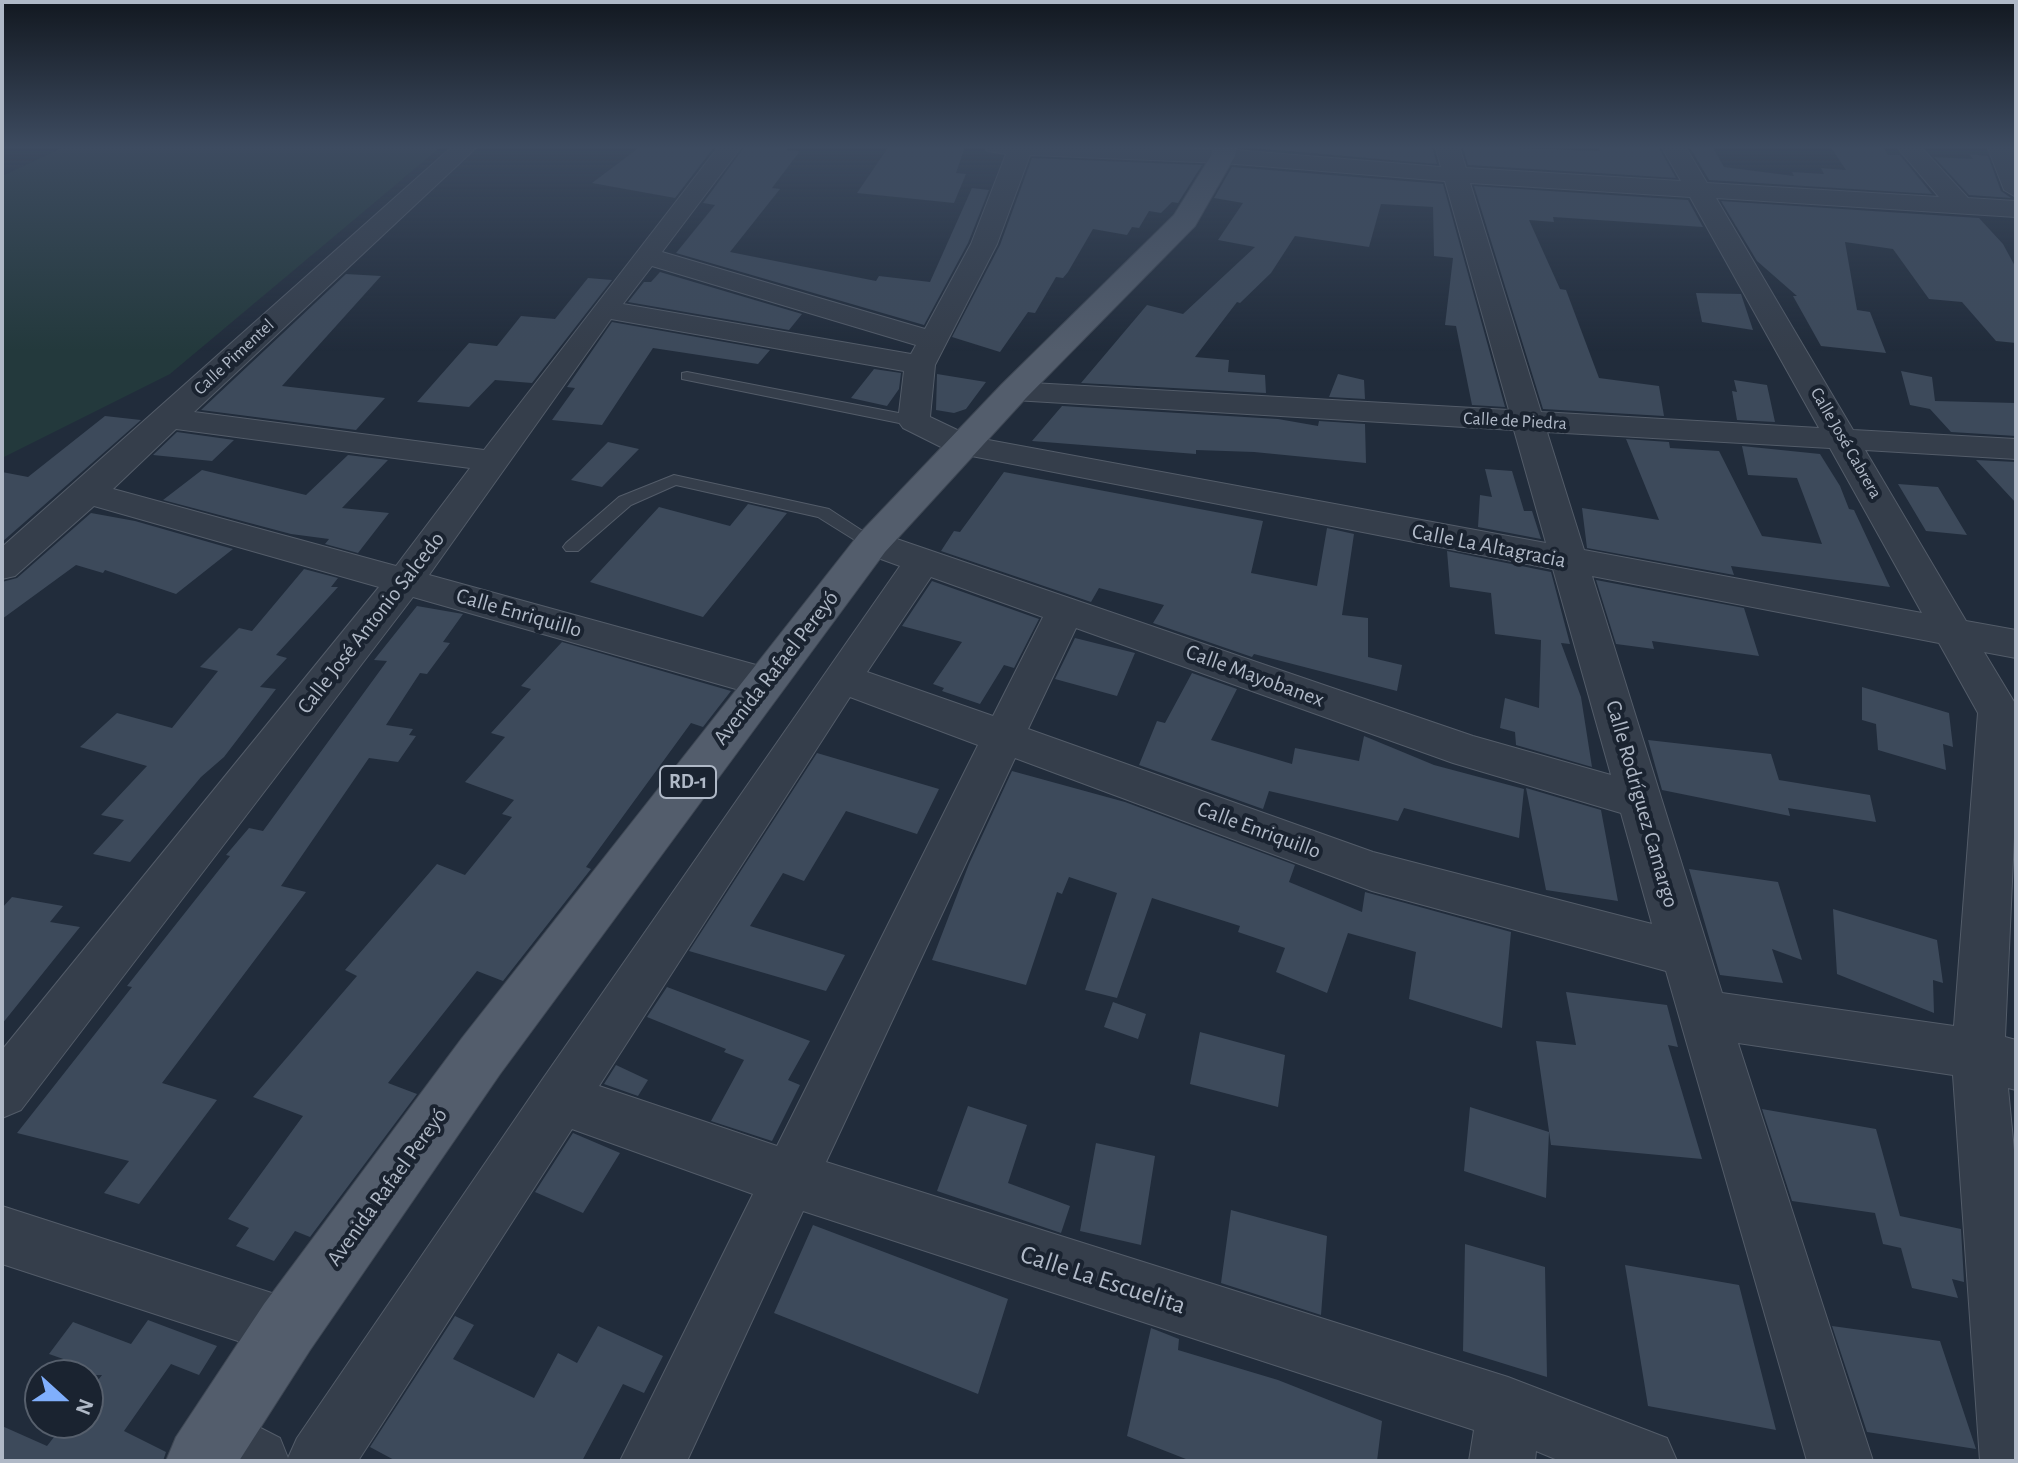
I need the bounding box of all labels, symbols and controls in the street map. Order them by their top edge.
street label: Calle Pimentel [189,314,279,400]
street label: Calle José Cabrera [1805,384,1887,502]
street label: Calle de Piedra [1463,408,1567,434]
street label: Calle La Altagracia [1410,518,1568,574]
street label: Calle José Antonio Salcedo [292,527,450,719]
street label: Calle Enriquillo [453,582,585,644]
street label: Avenida Rafael Pereyó [708,586,844,750]
street label: Calle Mayobanex [1182,639,1328,713]
street label: Calle Rodríguez Camargo [1600,697,1684,911]
road number: RD-1 [660,766,716,798]
street label: Calle Enriquillo [1194,795,1324,865]
street label: Avenida Rafael Pereyó [321,1103,453,1271]
street label: Calle La Escuelita [1016,1239,1190,1321]
north arrow [24,1359,104,1439]
text: N [72,1396,98,1418]

